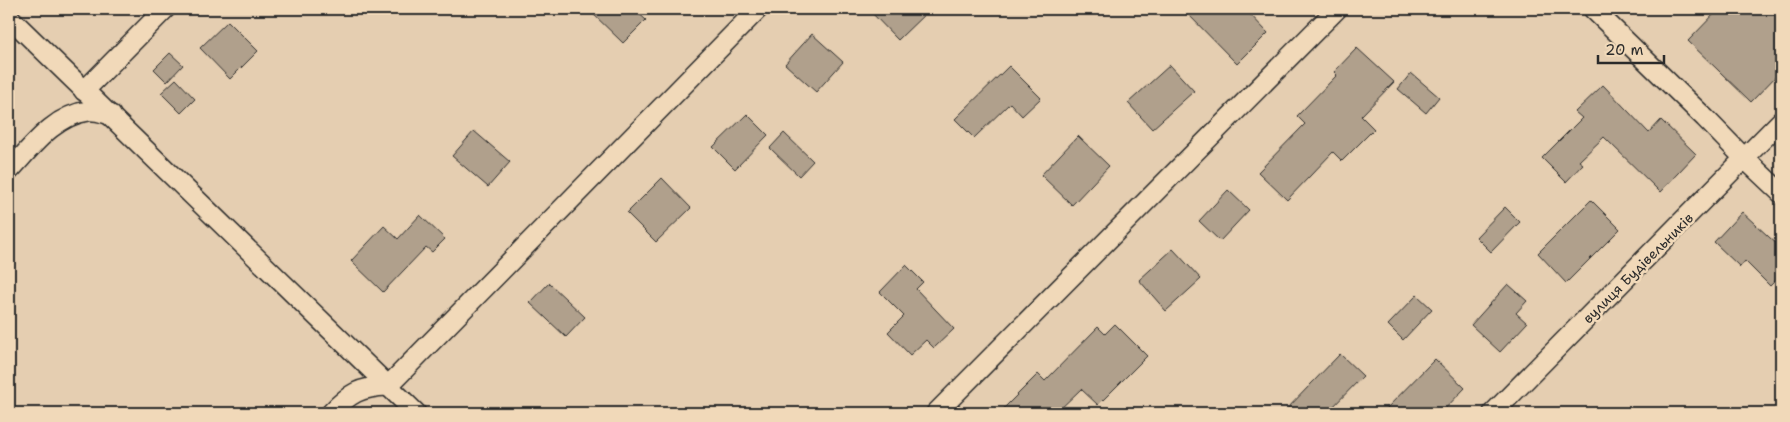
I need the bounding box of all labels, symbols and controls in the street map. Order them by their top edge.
scale bar [1598,32,1664,64]
text: 20 m [1605,40,1644,60]
street label: вулиця Будівельників [1579,209,1697,327]

